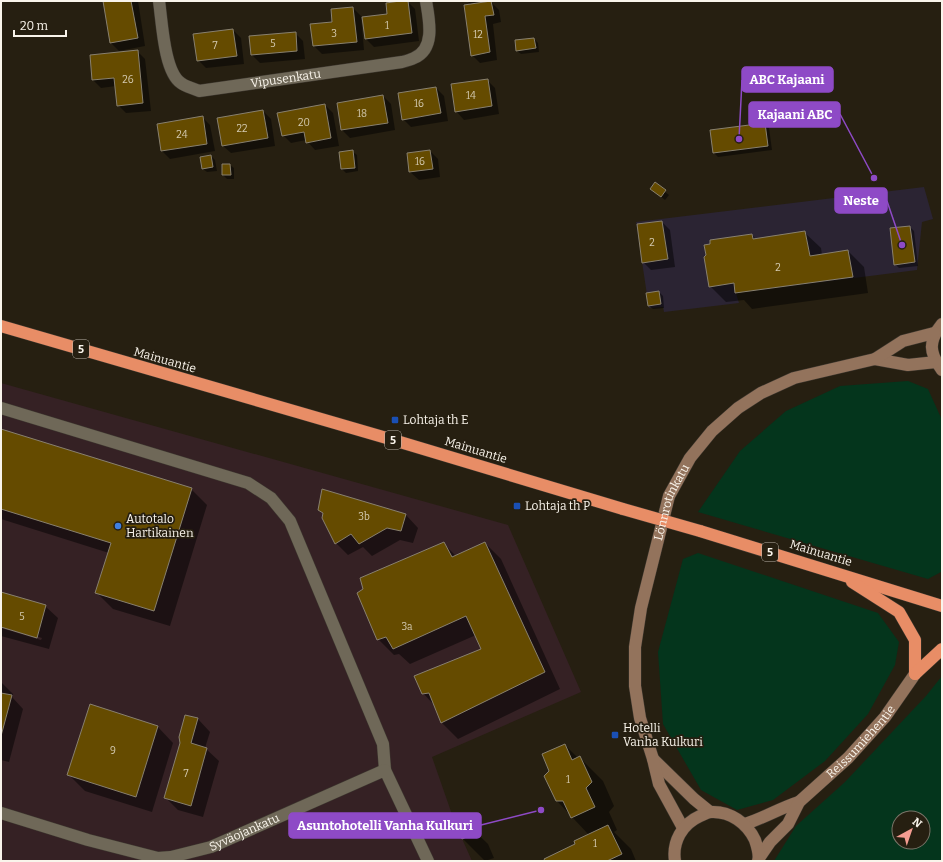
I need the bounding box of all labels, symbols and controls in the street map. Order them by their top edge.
scale bar [14,12,66,38]
text: 20 m [20,19,49,33]
house number: 1 [385,20,389,32]
house number: 3 [331,28,337,40]
house number: 12 [473,29,483,41]
house number: 5 [270,38,276,50]
house number: 7 [212,40,218,52]
street label: Vipusenkatu [250,67,322,91]
callout: ABC Kajaani [742,67,833,92]
text: ABC Kajaani [749,72,825,88]
house number: 26 [122,74,134,86]
house number: 14 [466,90,476,102]
house number: 16 [414,98,424,110]
callout: Kajaani ABC [749,102,840,127]
text: Kajaani ABC [757,107,833,123]
house number: 18 [357,108,367,120]
house number: 20 [298,117,310,129]
house number: 22 [237,123,247,135]
house number: 24 [176,129,188,141]
house number: 16 [415,156,425,168]
callout: Neste [835,188,887,213]
text: Neste [843,193,879,208]
house number: 2 [649,237,655,249]
house number: 2 [775,262,781,274]
road number: 5 [73,340,89,358]
street label: Mainuantie [132,344,198,376]
place label: Lohtaja th E [403,413,468,427]
marker: Lohtaja th E [390,415,400,425]
road number: 5 [385,431,401,449]
street label: Mainuantie [443,434,509,466]
street label: Lönnrotinkatu [651,461,692,542]
place label: Lohtaja th P [525,499,590,513]
marker: Lohtaja th P [512,501,522,511]
house number: 3b [358,511,370,523]
place label: Autotalo Hartikainen [126,512,194,540]
marker: Autotalo Hartikainen [113,521,123,531]
street label: Mainuantie [788,537,854,569]
road number: 5 [762,543,778,561]
house number: 5 [19,611,25,623]
house number: 3a [402,621,413,633]
street label: Reissumiehentie [824,703,898,781]
place label: Hotelli Vanha Kulkuri [623,721,703,749]
marker: Hotelli Vanha Kulkuri [610,730,620,740]
house number: 9 [110,745,116,757]
house number: 7 [183,768,189,780]
house number: 1 [566,774,570,786]
street label: Syväojankatu [207,810,282,854]
north arrow [891,810,931,850]
callout: Asuntohotelli Vanha Kulkuri [289,813,481,838]
text: N [910,815,925,831]
text: Asuntohotelli Vanha Kulkuri [297,818,473,833]
house number: 1 [593,838,597,850]

